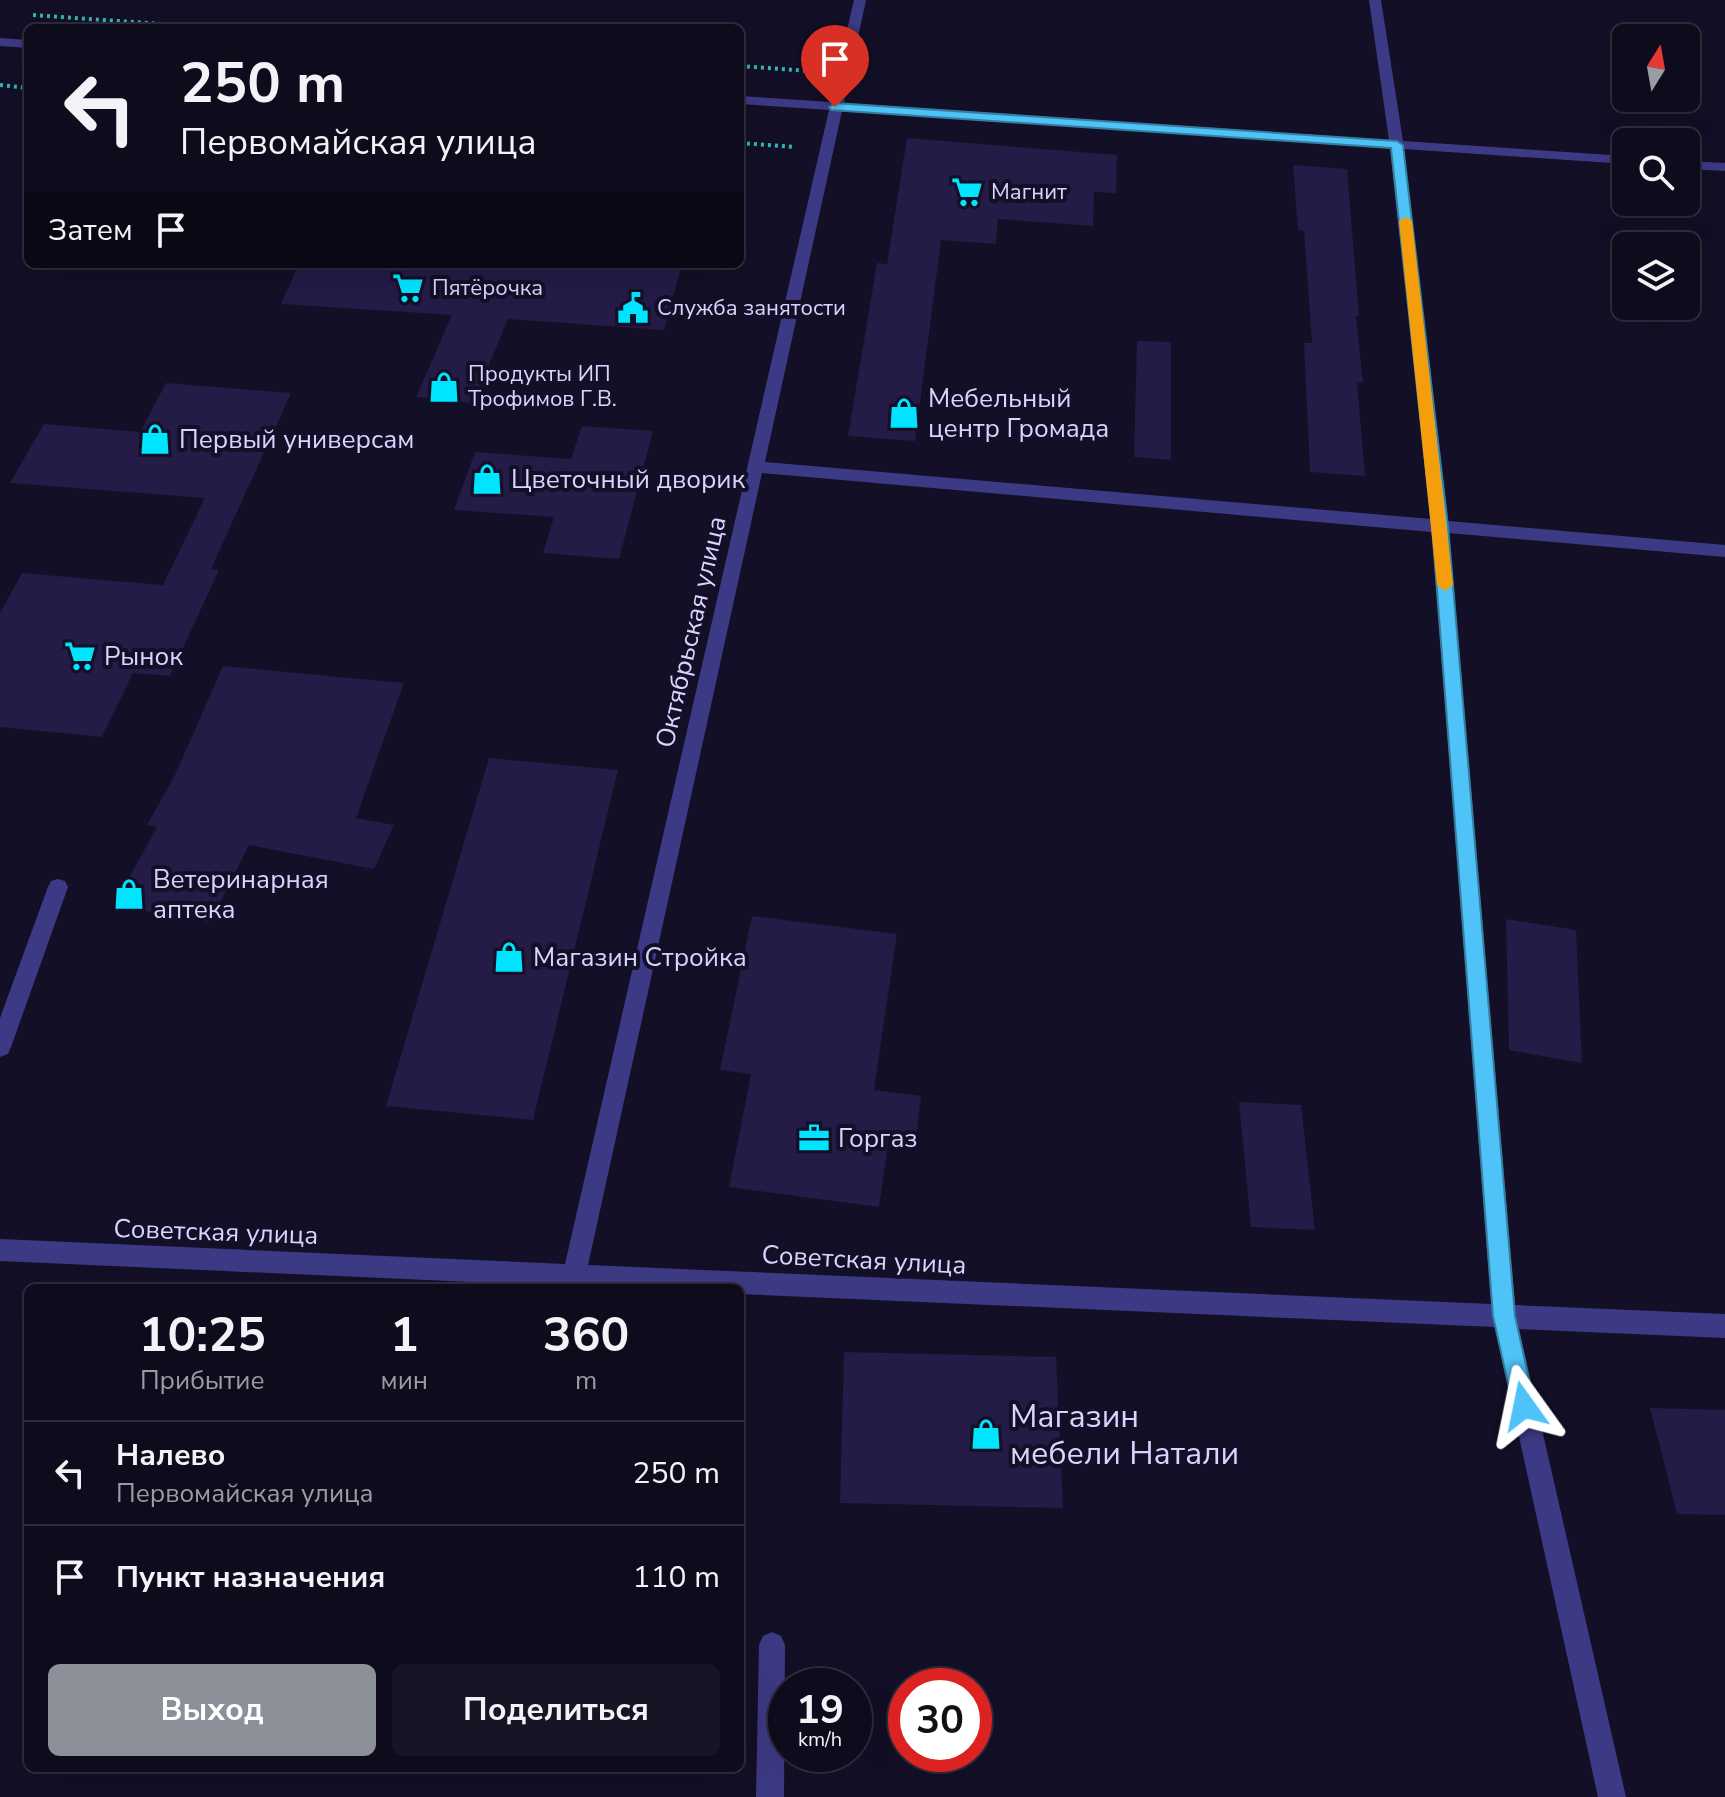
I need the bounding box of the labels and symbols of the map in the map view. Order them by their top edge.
north arrow [1612,24,1700,112]
pin [801,25,869,107]
supermarket icon: Магнит [950,175,984,209]
place label: Магнит [991,177,1067,207]
supermarket icon: Пятёрочка [391,271,425,305]
place label: Пятёрочка [432,273,543,303]
public building icon: Служба занятости [616,291,650,325]
place label: Служба занятости [657,293,846,323]
place label: Продукты ИП Трофимов Г.В. [468,359,617,414]
shop icon: Продукты ИП Трофимов Г.В. [427,370,461,404]
place label: Мебельный центр Громада [928,381,1109,446]
shop icon: Мебельный центр Громада [887,396,921,430]
shop icon: Первый универсам [138,422,172,456]
place label: Первый универсам [179,422,414,457]
shop icon: Цветочный дворик [470,462,504,496]
place label: Цветочный дворик [511,462,745,497]
street label: Октябрьская улица [647,513,735,751]
supermarket icon: Рынок [63,639,97,673]
place label: Рынок [104,639,183,674]
place label: Ветеринарная аптека [153,862,329,927]
shop icon: Ветеринарная аптека [112,877,146,911]
shop icon: Магазин Стройка [492,940,526,974]
place label: Магазин Стройка [533,940,747,975]
office icon: Горгаз [797,1121,831,1155]
place label: Горгаз [838,1121,917,1156]
street label: Советская улица [113,1211,319,1253]
street label: Советская улица [761,1237,967,1283]
position arrow [1482,1364,1566,1448]
place label: Магазин мебели Натали [1010,1395,1239,1475]
shop icon: Магазин мебели Натали [969,1417,1003,1451]
speed limit sign: 30 [888,1668,992,1772]

